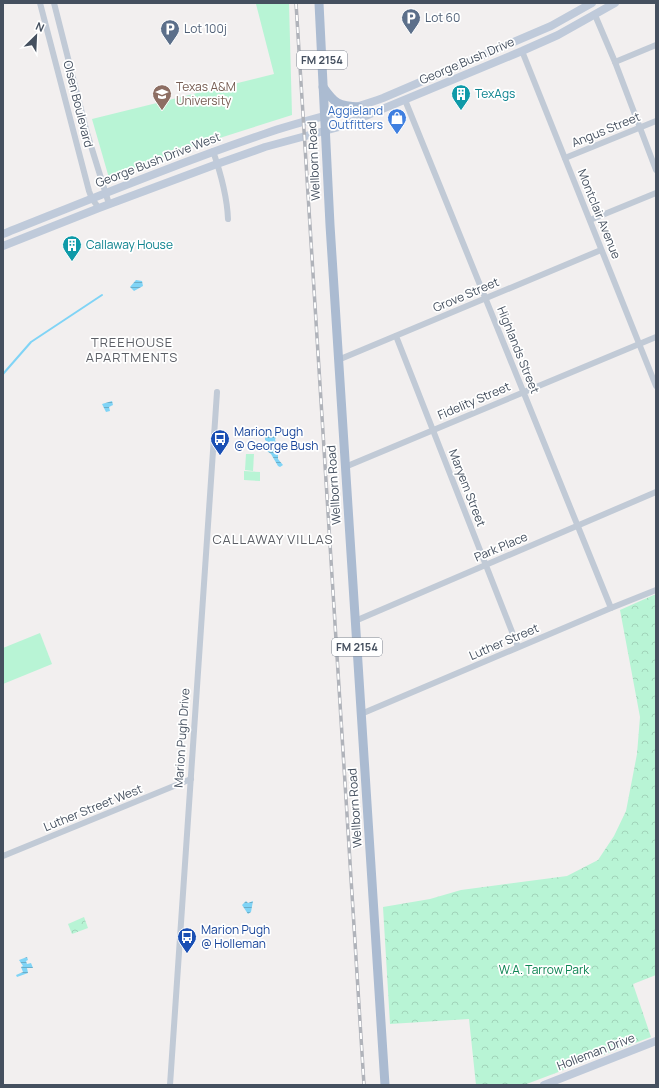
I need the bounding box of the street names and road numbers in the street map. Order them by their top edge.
street label: George Bush Drive [417,33,517,88]
road number: FM 2154 [297,51,347,69]
street label: Olsen Boulevard [59,59,98,149]
street label: Angus Street [569,108,643,151]
street label: Wellborn Road [303,121,324,201]
street label: George Bush Drive West [93,128,223,191]
street label: Montclair Avenue [574,166,625,261]
street label: Grove Street [430,273,502,316]
street label: Highlands Street [493,304,544,396]
street label: Fidelity Street [435,378,513,423]
street label: Wellborn Road [322,445,345,525]
street label: Maryem Street [445,447,490,529]
street label: Park Place [471,528,530,565]
street label: Luther Street [466,619,541,664]
road number: FM 2154 [332,638,382,656]
street label: Marion Pugh Drive [170,688,193,788]
street label: Wellborn Road [343,768,366,848]
street label: Luther Street West [41,780,145,835]
street label: Holleman Drive [554,1029,637,1074]

